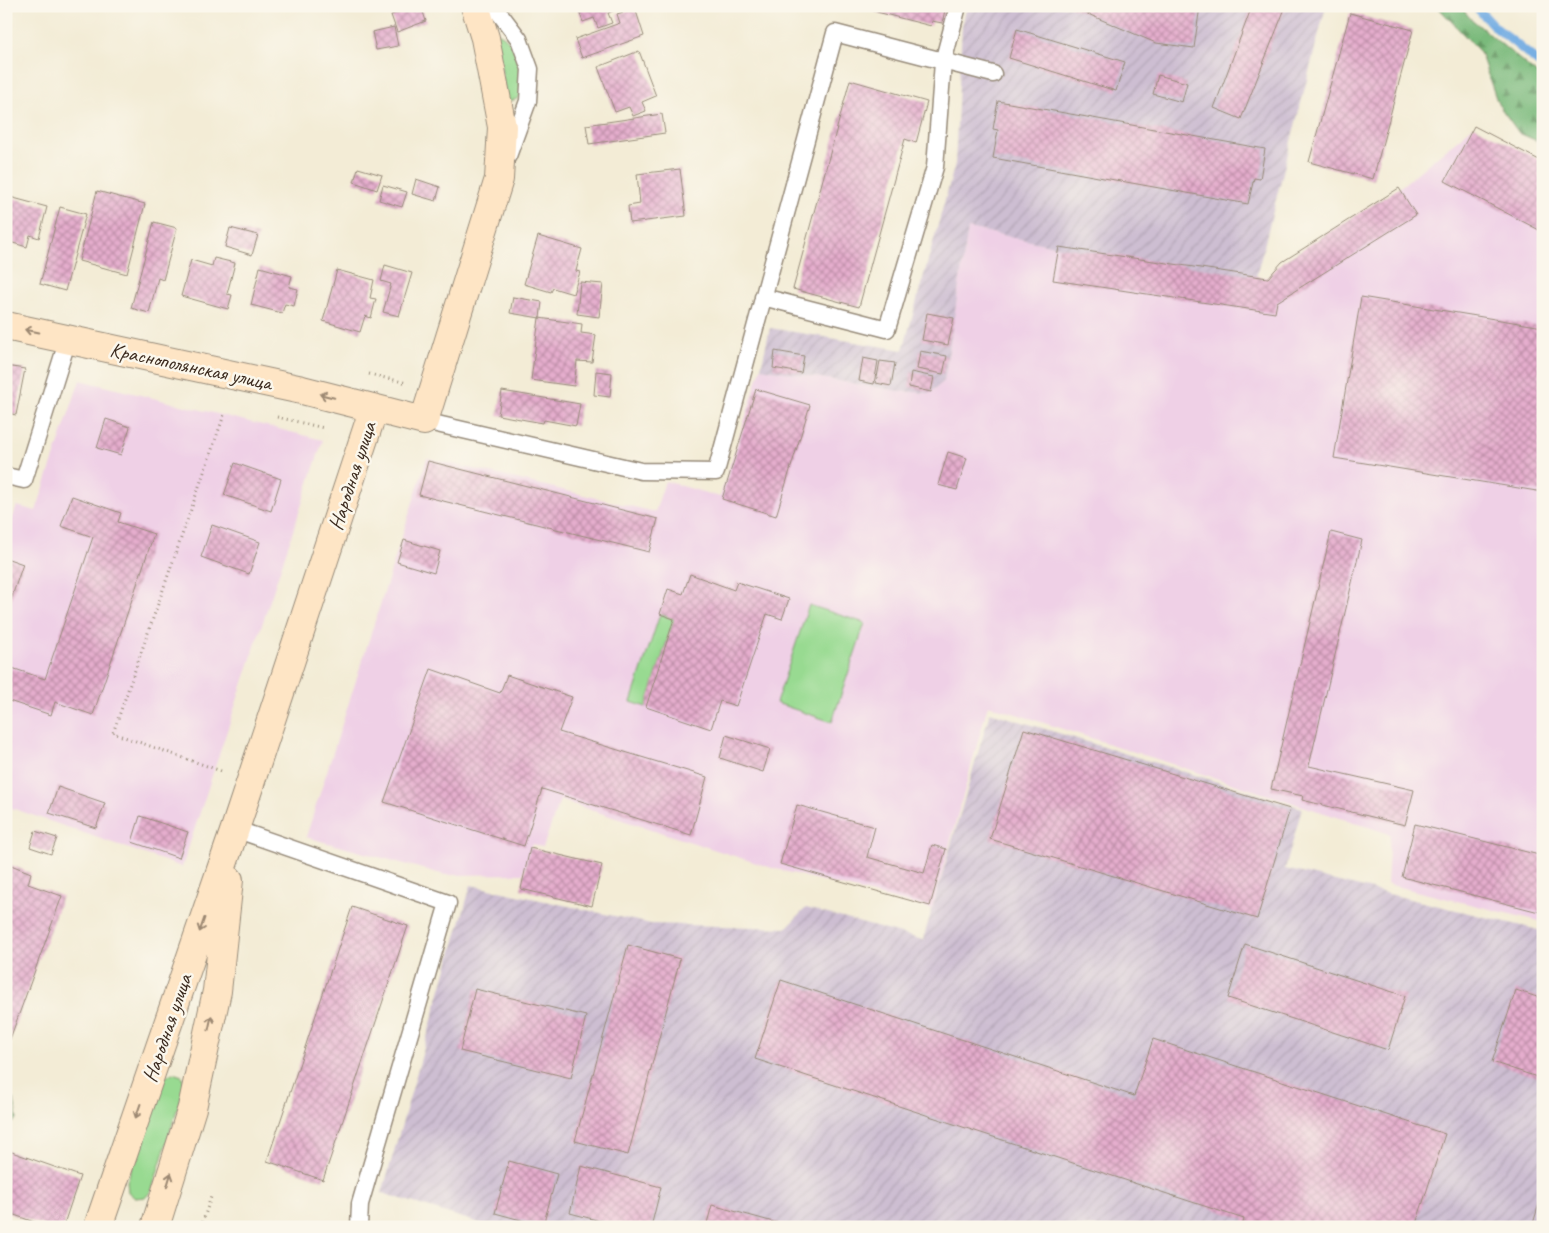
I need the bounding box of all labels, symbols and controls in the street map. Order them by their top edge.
one-way arrow [24,326,40,336]
street label: Краснополянская улица [108,336,277,396]
one-way arrow [320,391,336,400]
street label: Народная улица [322,417,382,533]
one-way arrow [197,916,206,932]
street label: Народная улица [136,969,198,1085]
one-way arrow [206,1015,215,1031]
one-way arrow [133,1103,142,1119]
one-way arrow [165,1173,175,1189]

